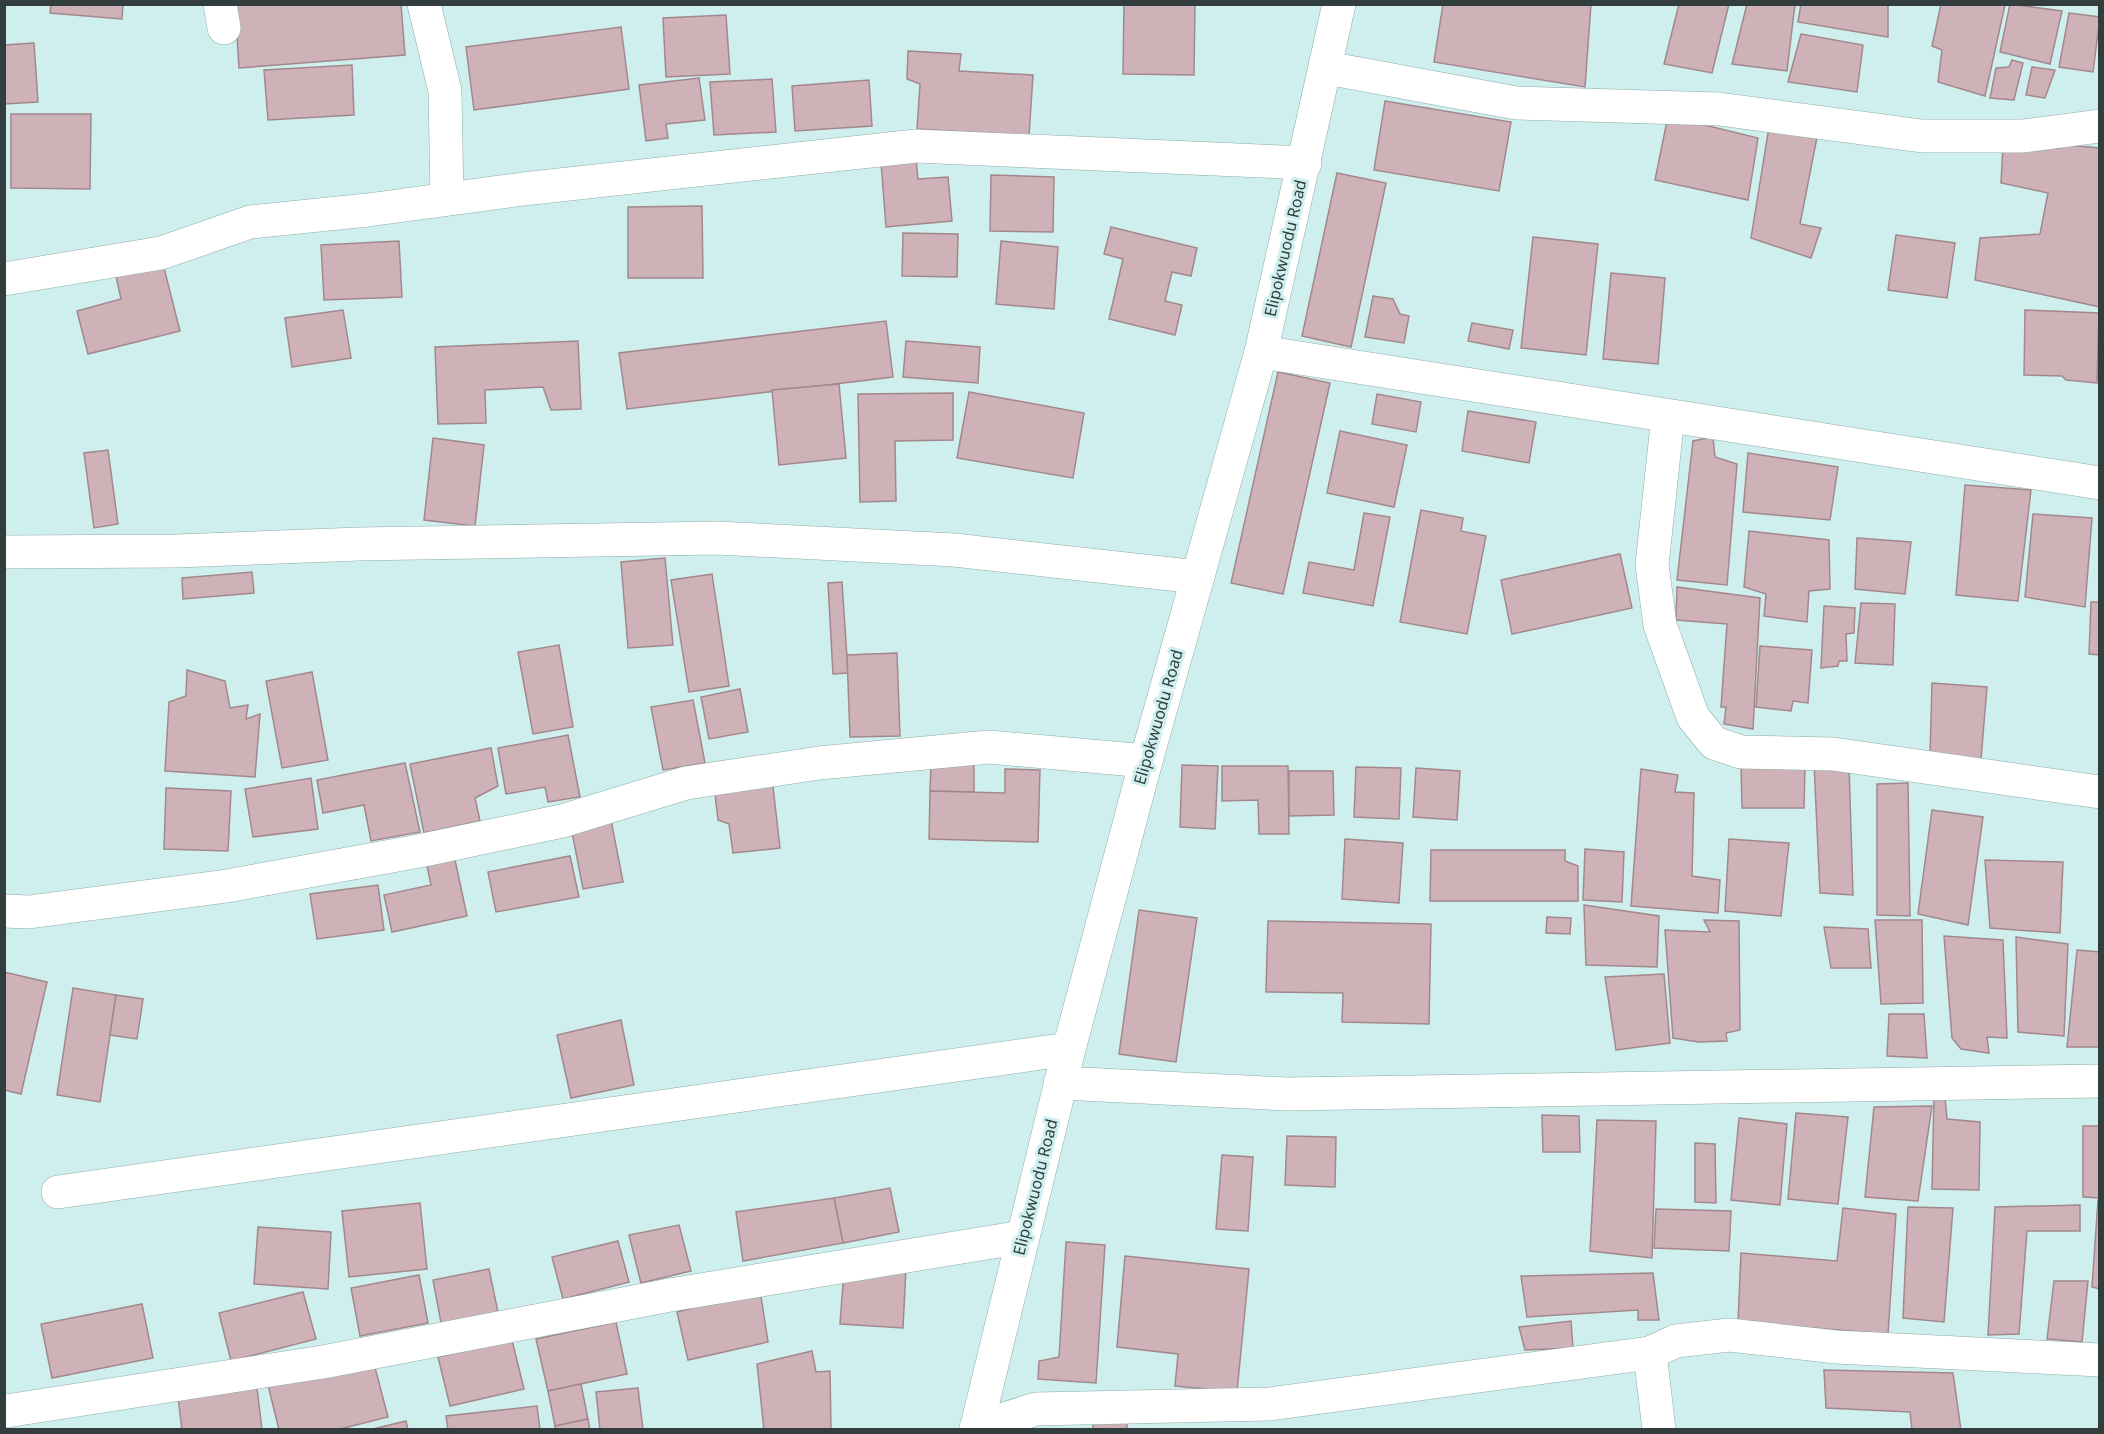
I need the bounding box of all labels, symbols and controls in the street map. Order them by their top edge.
street label: Elipokwuodu Road [1259,177,1311,319]
street label: Elipokwuodu Road [1128,647,1188,787]
street label: Elipokwuodu Road [1007,1117,1063,1257]

